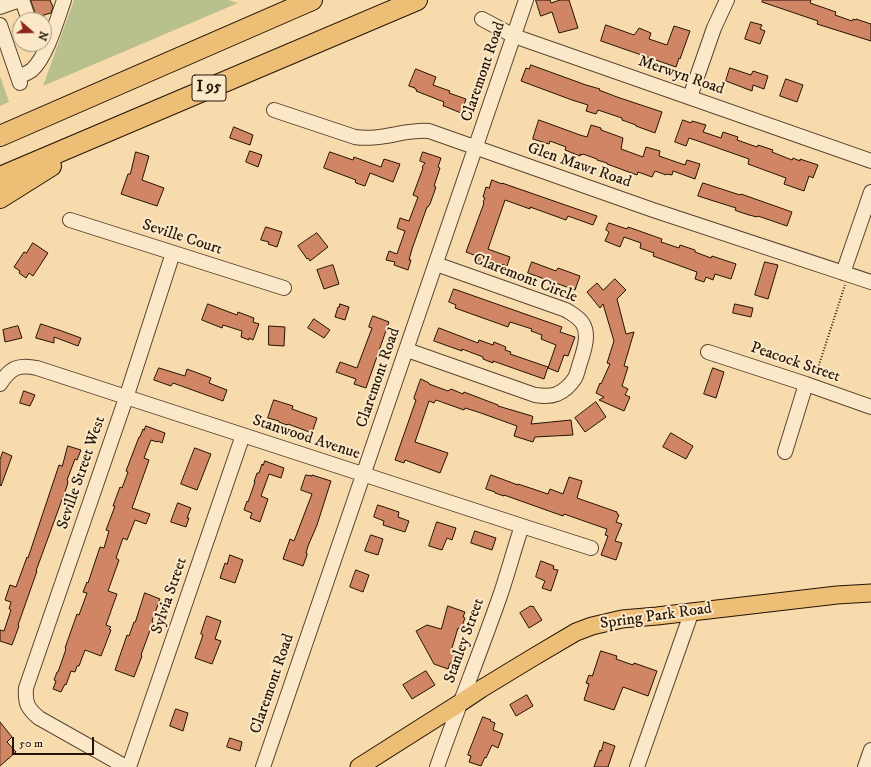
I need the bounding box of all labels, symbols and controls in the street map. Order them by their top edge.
north arrow [12,12,52,52]
street label: Claremont Road [458,19,510,125]
text: N [34,29,50,42]
street label: Merwyn Road [635,52,727,100]
road number: I 95 [192,75,226,101]
street label: Glen Mawr Road [525,139,633,193]
street label: Seville Court [140,216,224,260]
street label: Claremont Circle [470,250,580,308]
street label: Claremont Road [353,325,405,431]
street label: Peacock Street [748,339,842,387]
street label: Stanwood Avenue [250,412,362,464]
street label: Seville Street West [54,414,110,532]
street label: Sylvia Street [148,555,192,637]
street label: Stanley Street [441,596,489,686]
street label: Spring Park Road [599,600,713,634]
street label: Claremont Road [247,631,299,737]
scale bar [14,729,96,755]
text: 50 m [19,736,43,751]

